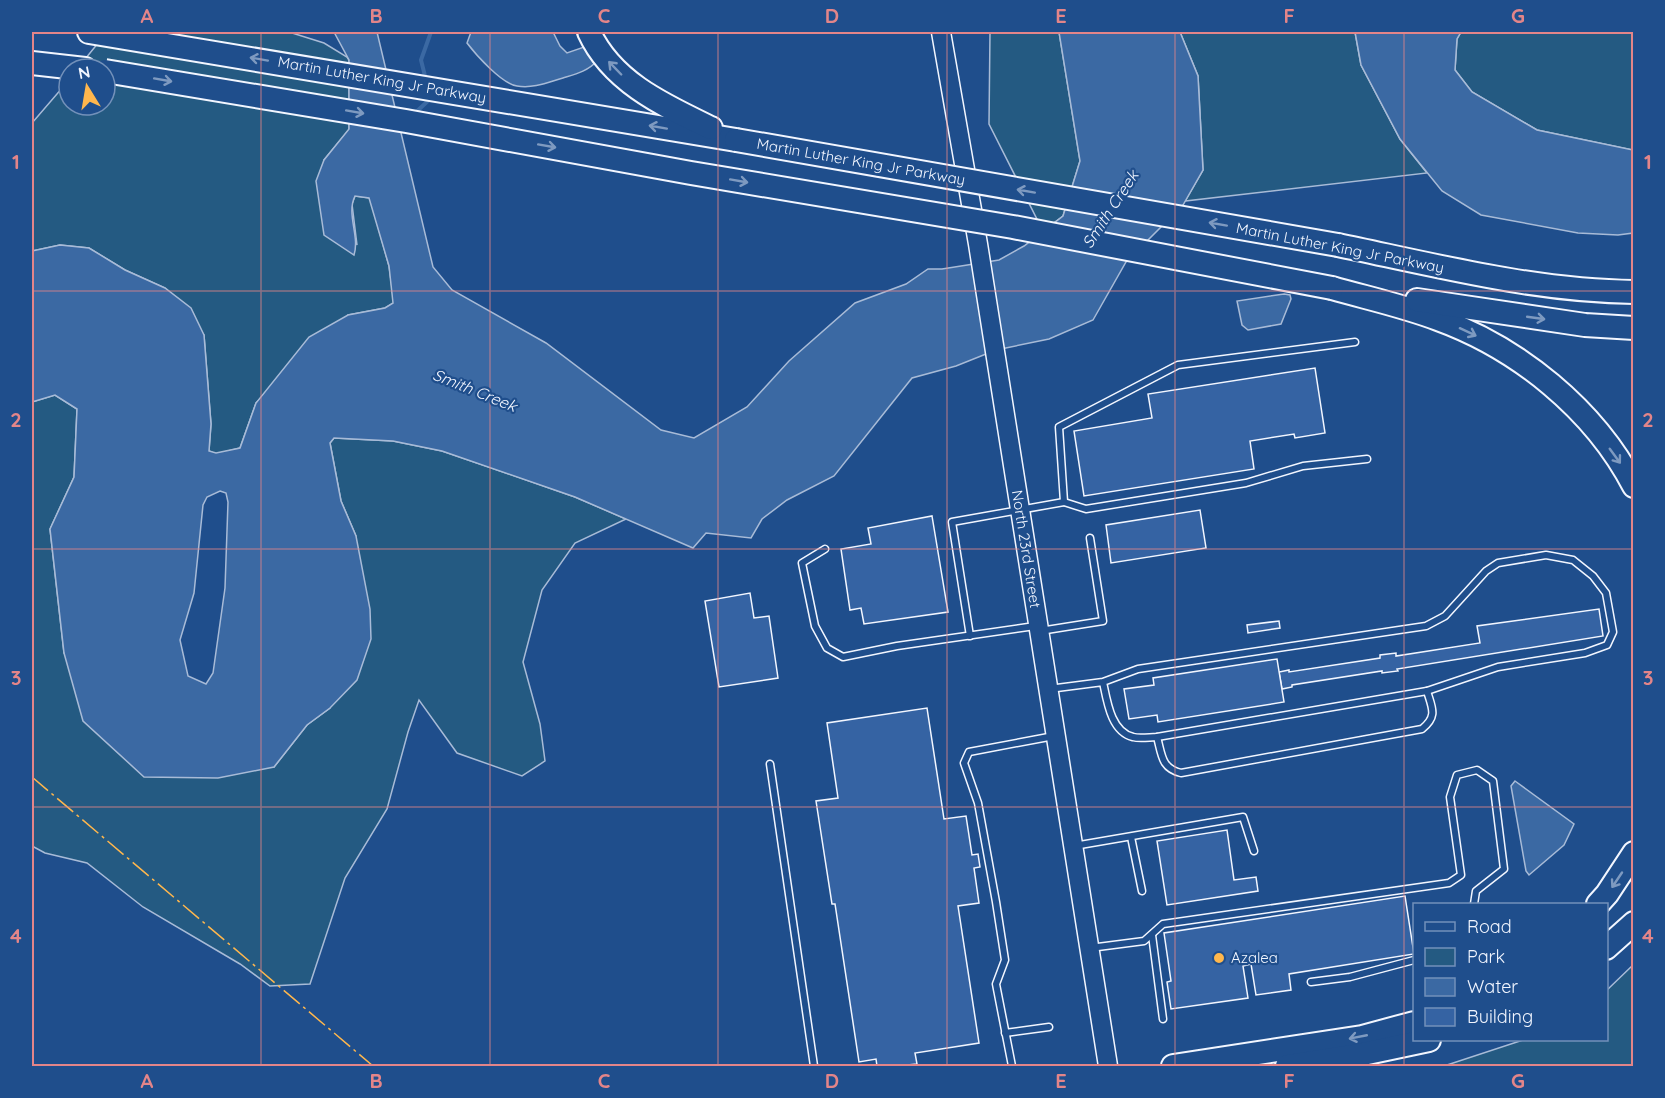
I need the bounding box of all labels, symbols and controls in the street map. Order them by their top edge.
text: A [141,3,154,28]
text: B [369,3,383,28]
text: C [598,3,611,28]
text: D [825,3,839,28]
text: E [1055,3,1067,28]
text: F [1283,3,1295,28]
text: G [1511,3,1525,28]
street label: Martin Luther King Jr Parkway [276,52,488,107]
one-way arrow [249,53,269,64]
north arrow [57,57,117,117]
one-way arrow [607,60,622,75]
text: N [76,61,92,83]
one-way arrow [152,75,172,86]
one-way arrow [345,107,365,118]
one-way arrow [649,121,668,132]
street label: Martin Luther King Jr Parkway [755,134,967,189]
one-way arrow [537,141,556,152]
text: 1 [12,149,20,174]
text: 1 [1644,149,1652,174]
water label: Smith Creek [1077,165,1143,252]
one-way arrow [729,175,748,186]
one-way arrow [1017,185,1036,196]
street label: Martin Luther King Jr Parkway [1235,218,1446,277]
one-way arrow [1209,219,1228,230]
one-way arrow [1525,313,1545,324]
one-way arrow [1458,326,1476,338]
water label: Smith Creek [430,364,521,416]
text: 2 [10,407,22,432]
text: 2 [1642,407,1654,432]
one-way arrow [1609,447,1621,463]
street label: North 23rd Street [1008,489,1045,609]
text: 3 [11,665,21,690]
text: 3 [1643,665,1653,690]
one-way arrow [1611,871,1623,887]
legend [1413,903,1608,1041]
text: Road [1467,915,1512,938]
text: 4 [10,923,22,948]
text: 4 [1642,923,1654,948]
text: Park [1467,945,1505,968]
place label: Azalea [1231,948,1278,967]
marker: Azalea [1212,951,1226,965]
text: Water [1467,975,1518,998]
text: Building [1467,1005,1533,1028]
one-way arrow [1348,1032,1368,1043]
text: A [141,1068,154,1093]
text: B [369,1068,383,1093]
text: C [598,1068,611,1093]
text: D [825,1068,839,1093]
text: E [1055,1068,1067,1093]
text: F [1283,1068,1295,1093]
text: G [1511,1068,1525,1093]

